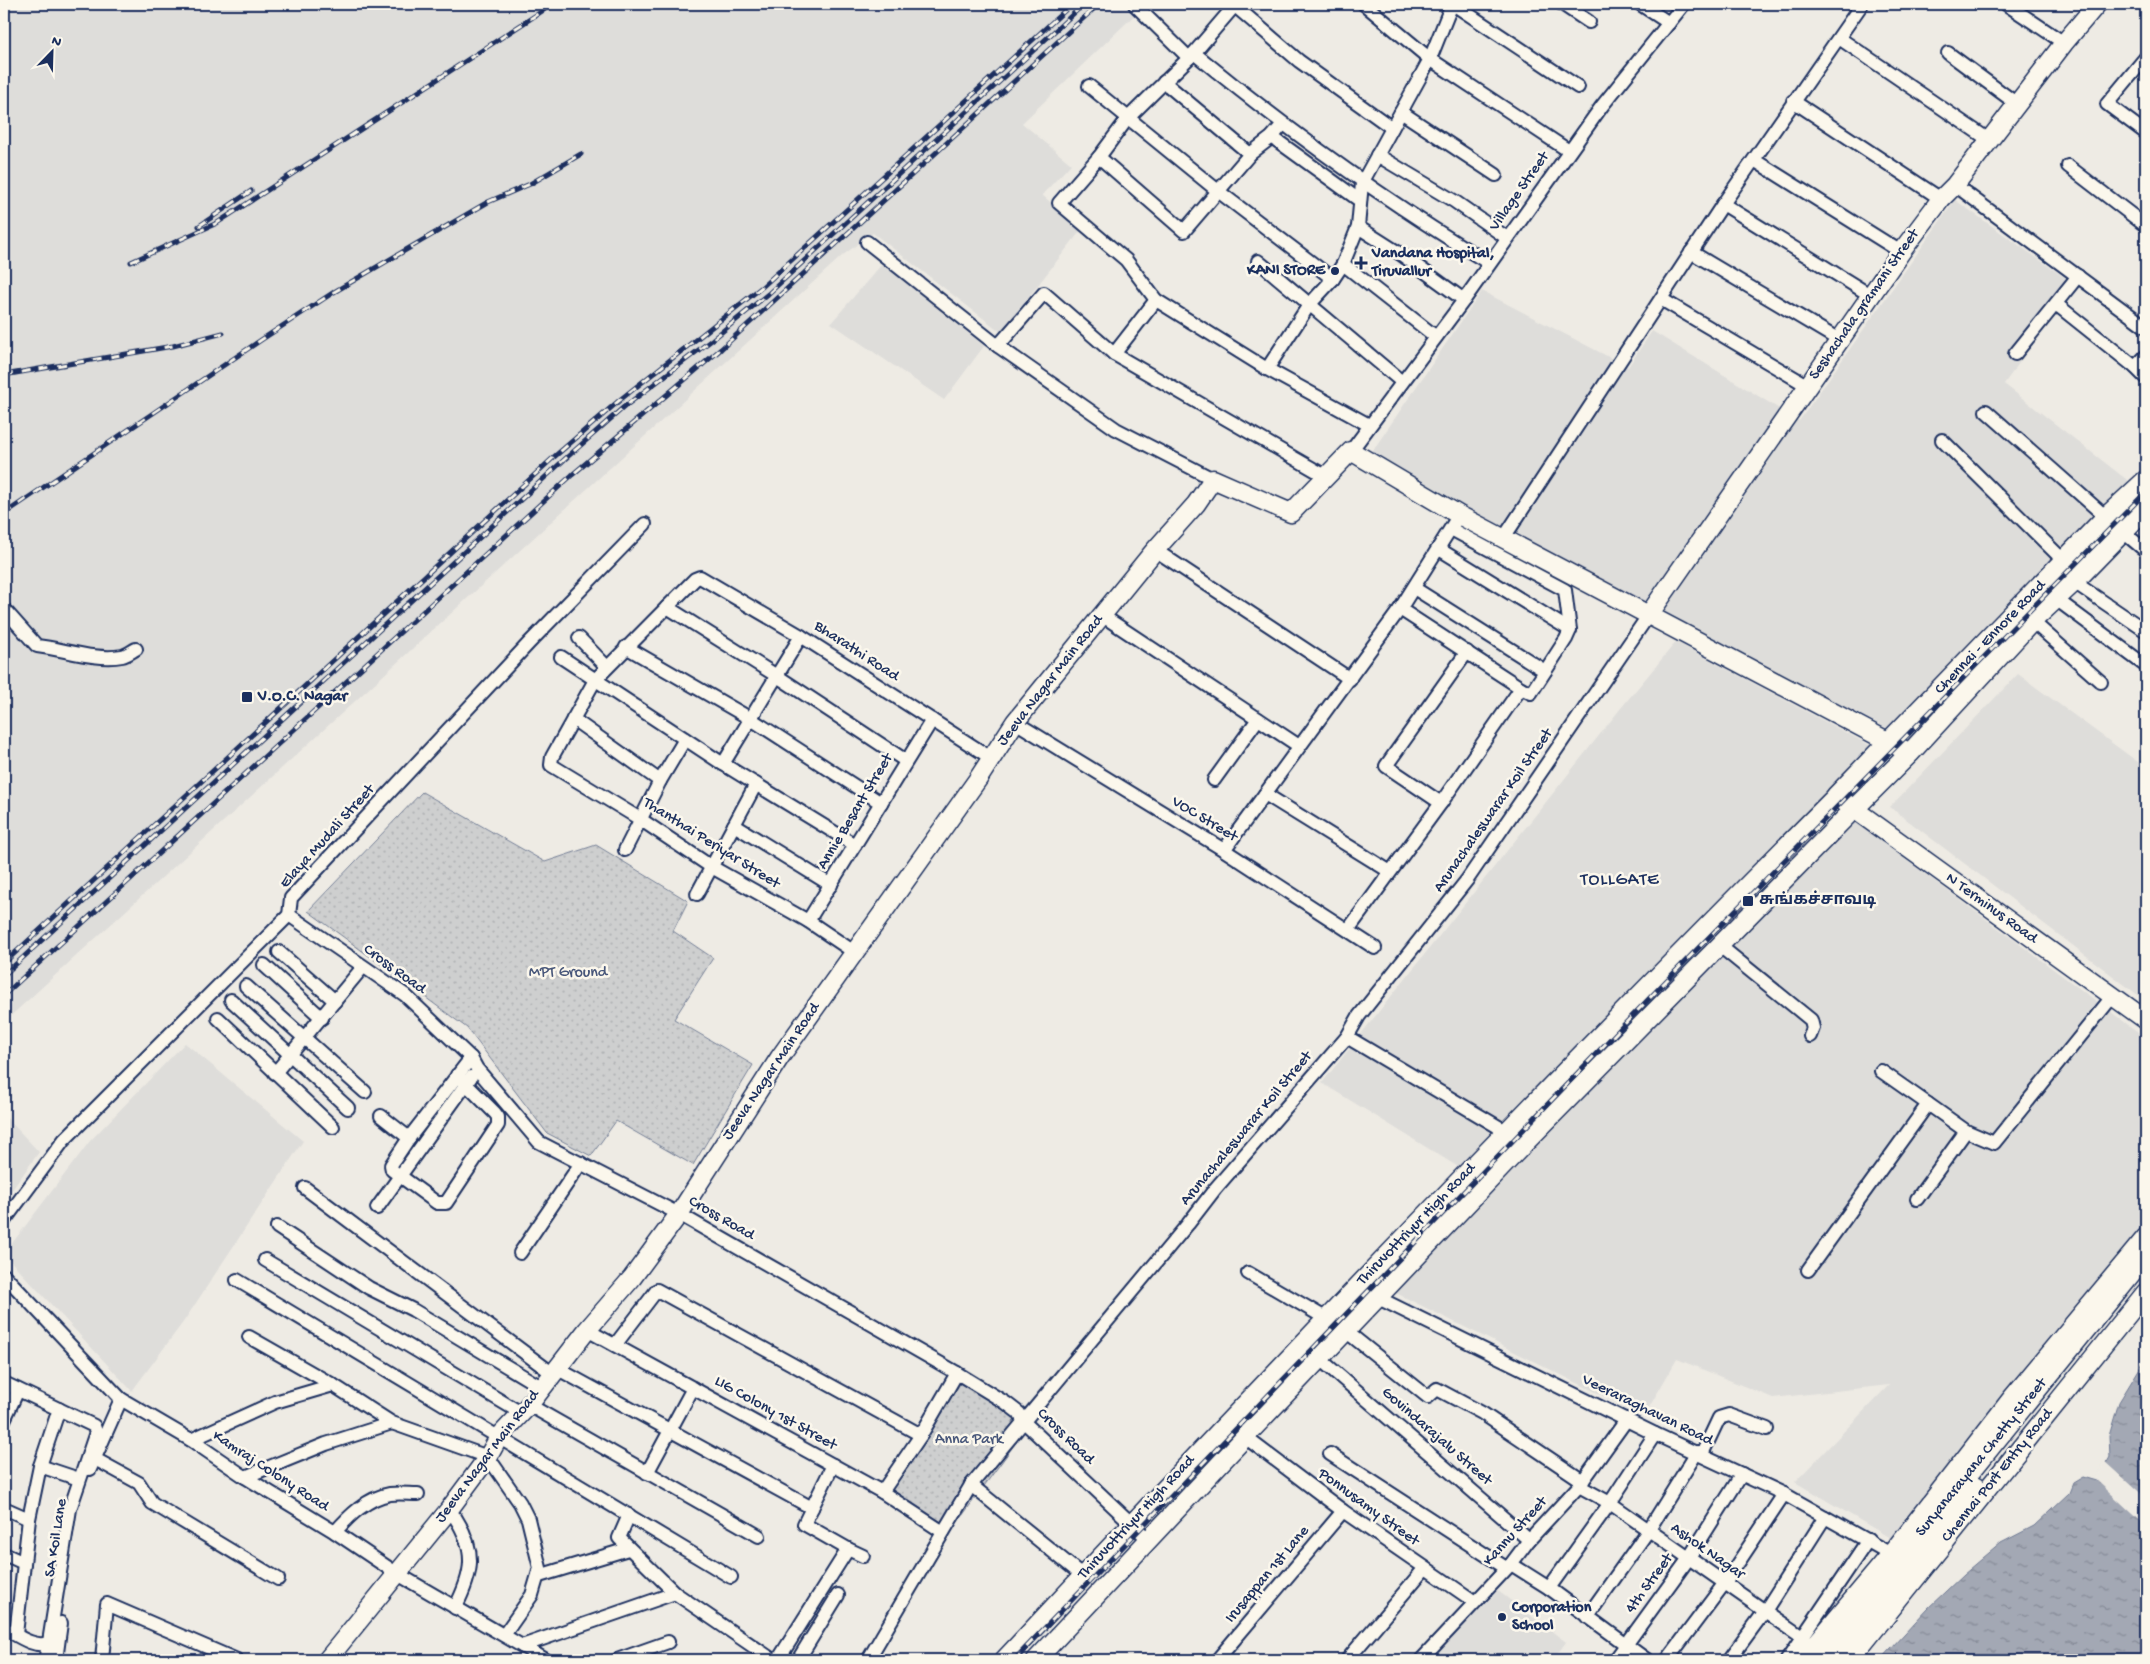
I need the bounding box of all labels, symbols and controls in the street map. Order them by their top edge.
north arrow [28,28,78,78]
text: N [49,33,64,52]
street label: Village Street [1485,148,1555,236]
street label: Seshachala gramani Street [1806,225,1925,384]
place label: Vandana Hospital, Tiruvallur [1370,245,1495,282]
marker: Vandana Hospital, Tiruvallur [1354,256,1368,270]
place label: KANI STORE [1246,262,1326,281]
marker: KANI STORE [1329,265,1341,277]
street label: Chennai - Ennore Road [1931,576,2052,699]
street label: Jeeva Nagar Main Road [994,610,1109,750]
street label: Bharathi Road [809,617,903,687]
place label: V.O.C. Nagar [257,688,349,707]
marker: V.O.C. Nagar [240,690,254,704]
street label: Arunachaleswarar Koil Street [1430,724,1559,897]
street label: Annie Besant Street [814,749,899,873]
street label: Elaya Mudali Street [276,780,381,893]
street label: VOC Street [1167,792,1242,848]
street label: Thanthai Periyar Street [638,794,784,895]
street label: N Terminus Road [1941,869,2042,950]
district label: TOLLGATE [1579,870,1660,891]
place label: சுங்கச்சாவடி [1759,890,1876,911]
marker: சுங்கச்சாவடி [1741,894,1755,908]
street label: Cross Road [359,941,430,1000]
park label: MPT Ground [529,964,609,983]
street label: Jeeva Nagar Main Road [719,998,826,1144]
street label: Arunachaleswarar Koil Street [1177,1047,1318,1210]
street label: Thiruvottriyur High Road [1353,1159,1482,1291]
street label: Cross Road [685,1192,759,1246]
street label: Veeraraghavan Road [1578,1371,1717,1452]
street label: LIG Colony 1st Street [710,1372,841,1456]
street label: Suryanarayana Chetty Street [1912,1374,2053,1541]
street label: Govindarajalu Street [1377,1384,1496,1491]
street label: Jeeva Nagar Main Road [432,1386,545,1527]
street label: Chennai Port Entry Road [1938,1404,2059,1547]
street label: Cross Road [1032,1405,1099,1470]
street label: Kamraj Colony Road [208,1427,333,1518]
park label: Anna Park [935,1431,1005,1450]
street label: Thiruvottriyur High Road [1074,1451,1201,1585]
street label: Ponnusamy Street [1313,1464,1423,1552]
street label: Kannu Street [1480,1492,1553,1571]
street label: SA Koil Lane [41,1497,73,1579]
street label: Ashok Nagar [1666,1520,1749,1585]
street label: Irusappan 1st Lane [1222,1522,1315,1627]
street label: 4th Street [1622,1549,1679,1618]
place label: Corporation School [1511,1599,1592,1636]
marker: Corporation School [1496,1611,1508,1623]

